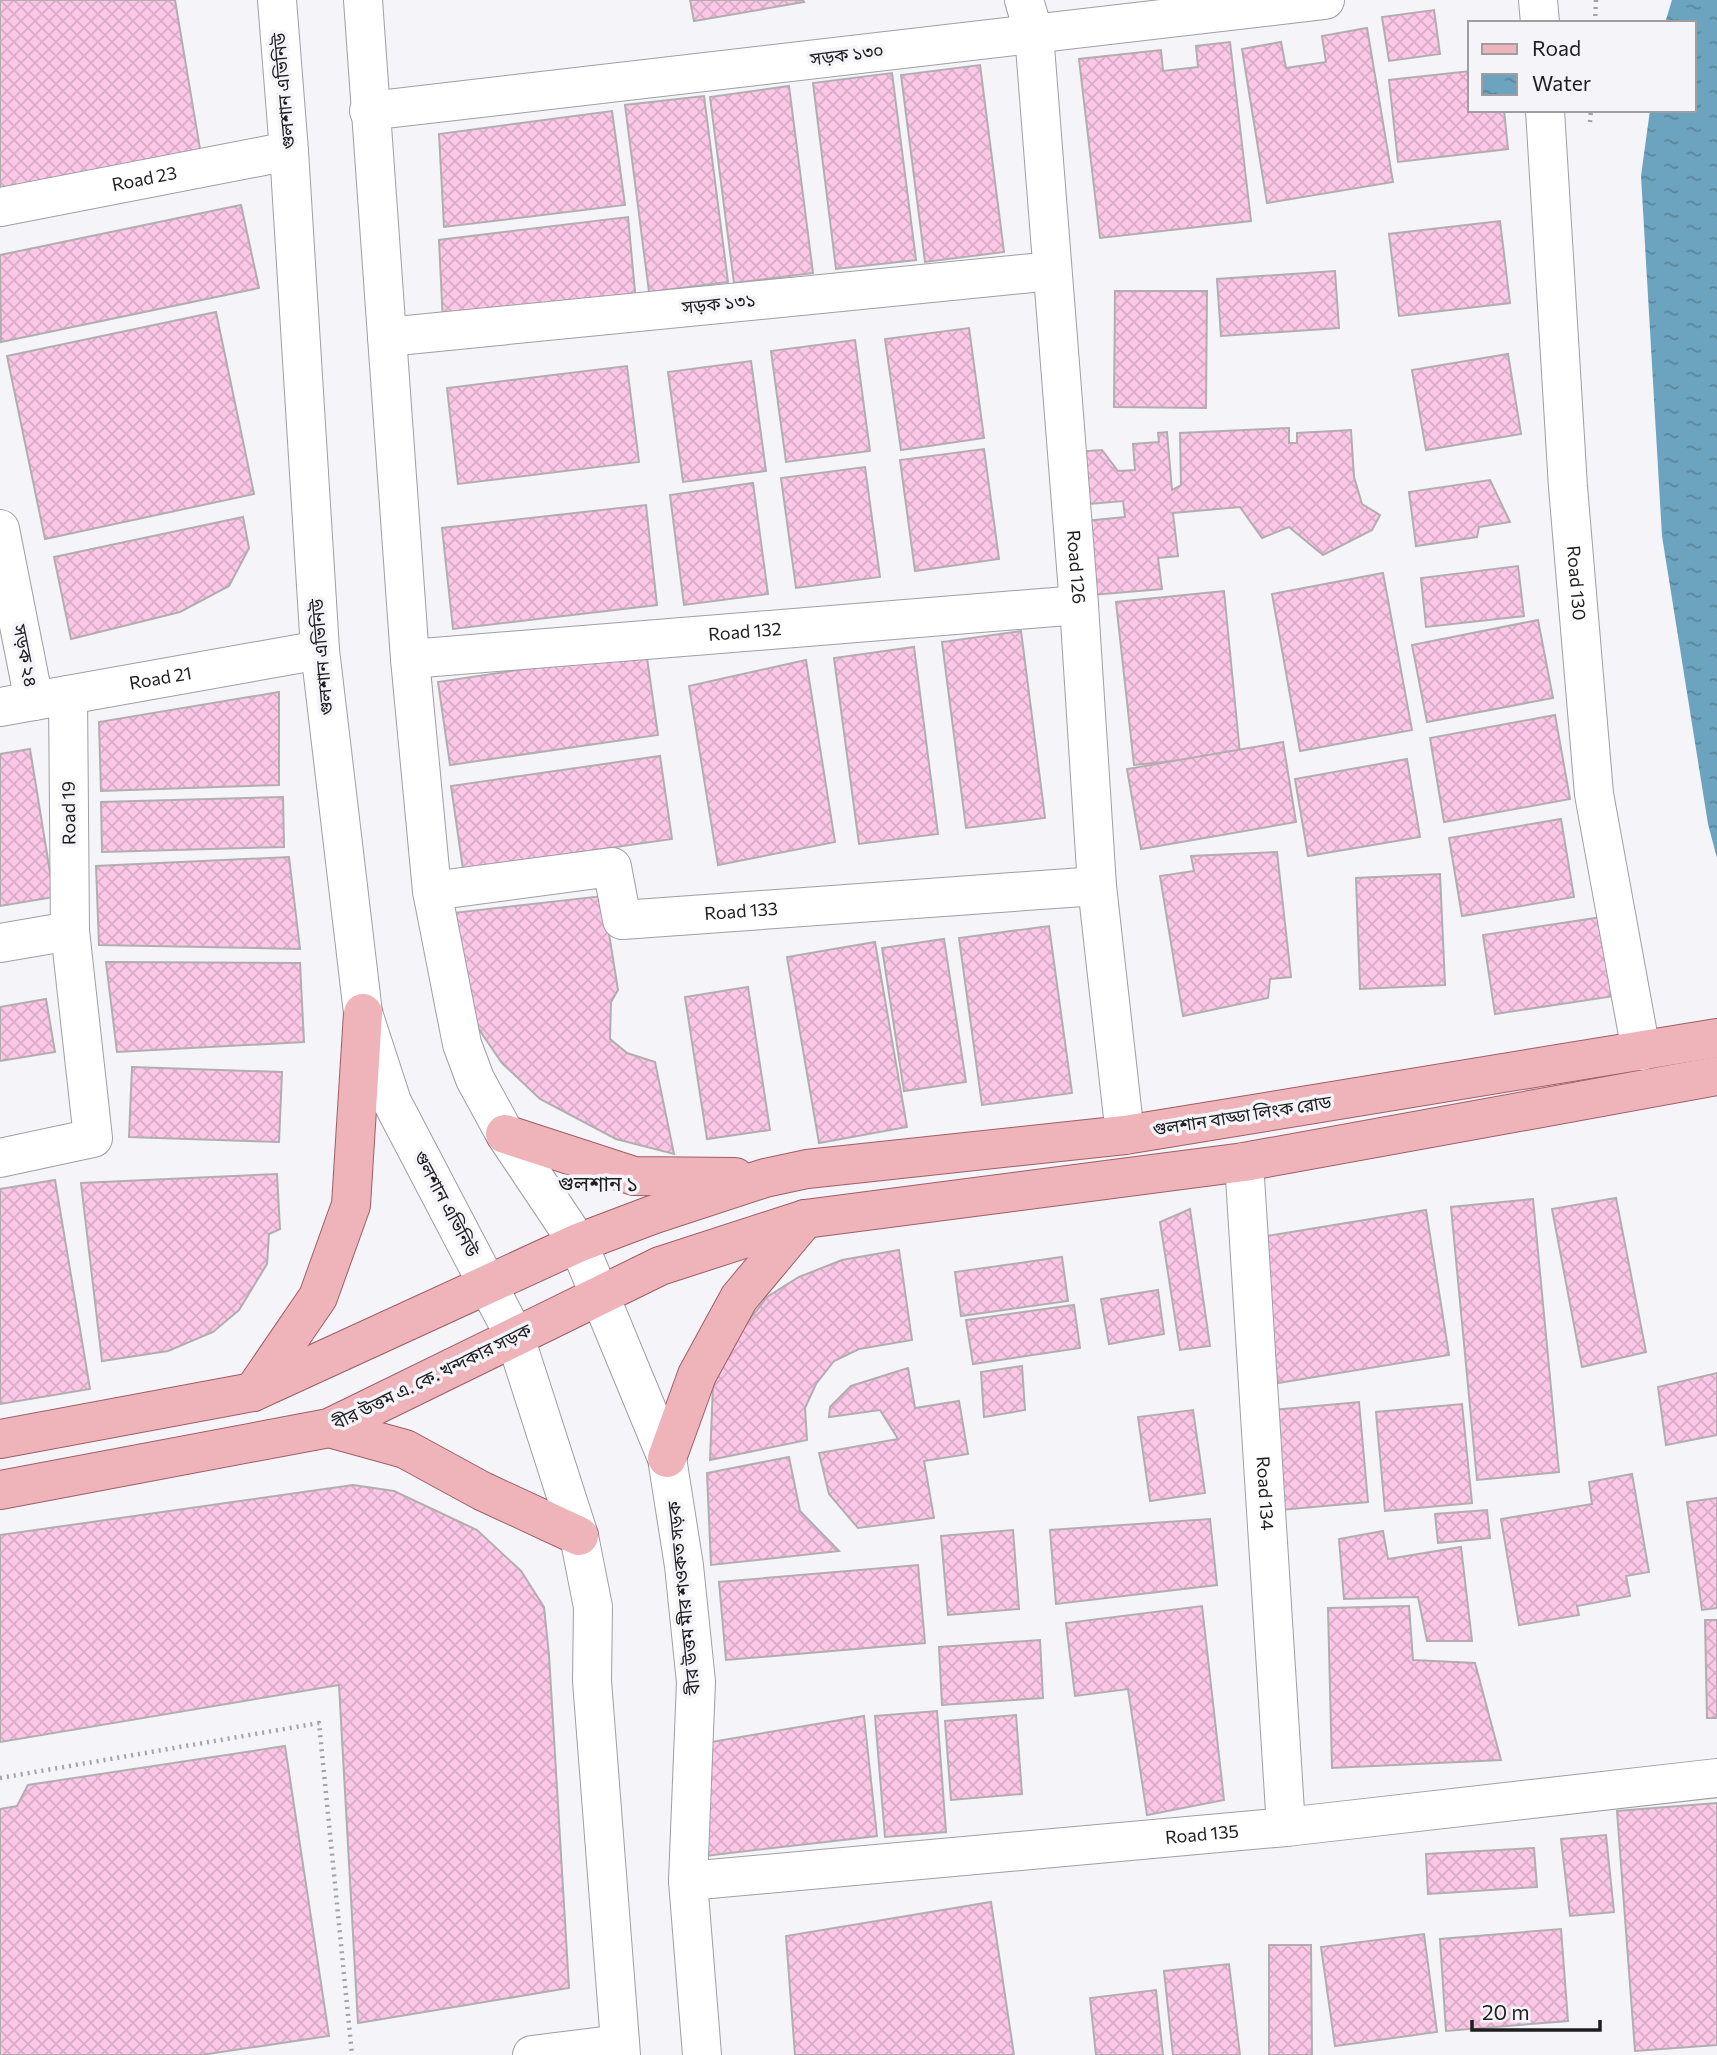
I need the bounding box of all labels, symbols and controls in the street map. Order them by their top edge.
legend [1468,21,1696,112]
street label: গুলশান এভিনিউ [267,32,299,150]
text: Road [1532,35,1581,60]
street label: সড়ক ১৩০ [808,39,885,70]
text: Water [1532,70,1591,95]
street label: Road 23 [110,161,179,195]
street label: সড়ক ১৩১ [680,288,757,318]
street label: Road 126 [1063,529,1091,605]
street label: Road 130 [1563,544,1591,621]
street label: গুলশান এভিনিউ [305,598,337,716]
street label: Road 132 [707,617,782,645]
street label: সড়ক ২৪ [9,622,43,689]
street label: Road 21 [127,661,193,694]
street label: Road 19 [56,781,80,845]
street label: Road 133 [704,897,779,924]
street label: গুলশান বাড্ডা লিংক রোড [1151,1090,1333,1140]
street label: গুলশান এভিনিউ [410,1147,484,1261]
district label: গুলশান ১ [558,1170,638,1195]
street label: বীর উত্তম এ. কে. খন্দকার সড়ক [328,1318,535,1434]
street label: Road 134 [1253,1455,1279,1531]
street label: বীর উত্তম মীর শওকত সড়ক [662,1500,704,1697]
street label: Road 135 [1164,1819,1240,1848]
scale bar [1472,1988,1600,2032]
text: 20 m [1482,1999,1530,2024]

